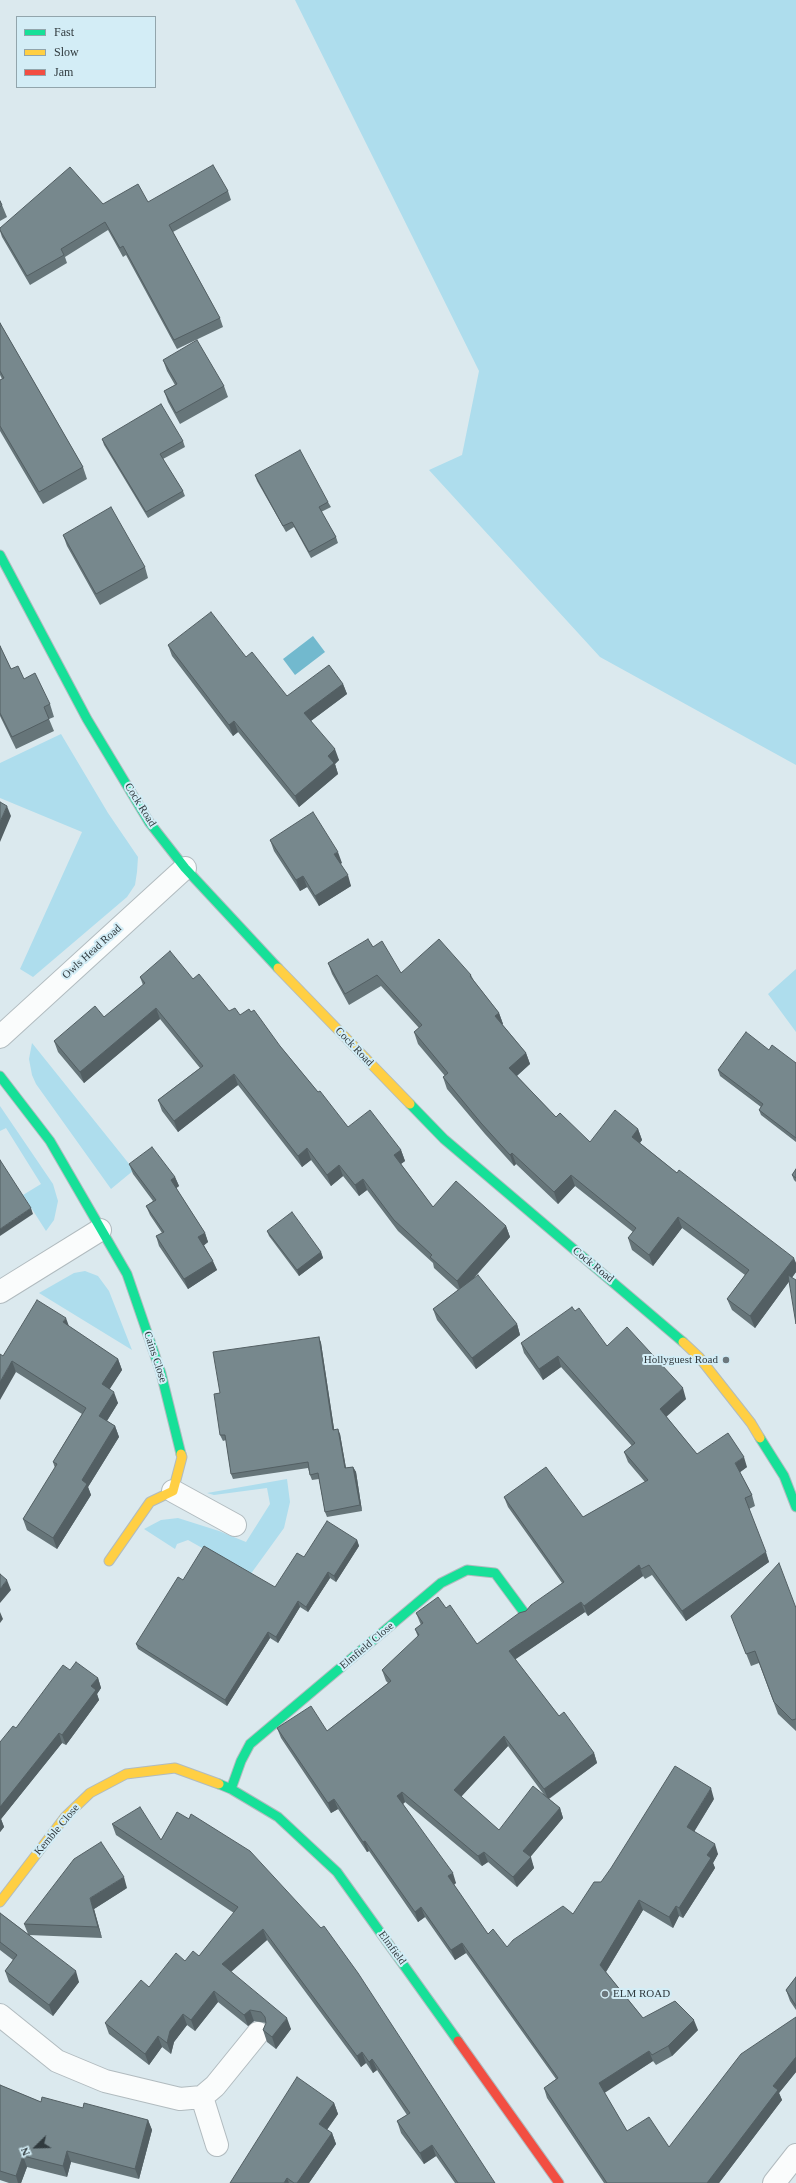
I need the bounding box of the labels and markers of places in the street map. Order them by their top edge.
place label: Hollyguest Road [644,1353,718,1367]
marker: Hollyguest Road [721,1355,731,1365]
place label: ELM ROAD [613,1987,670,2001]
marker: ELM ROAD [600,1989,610,1999]

